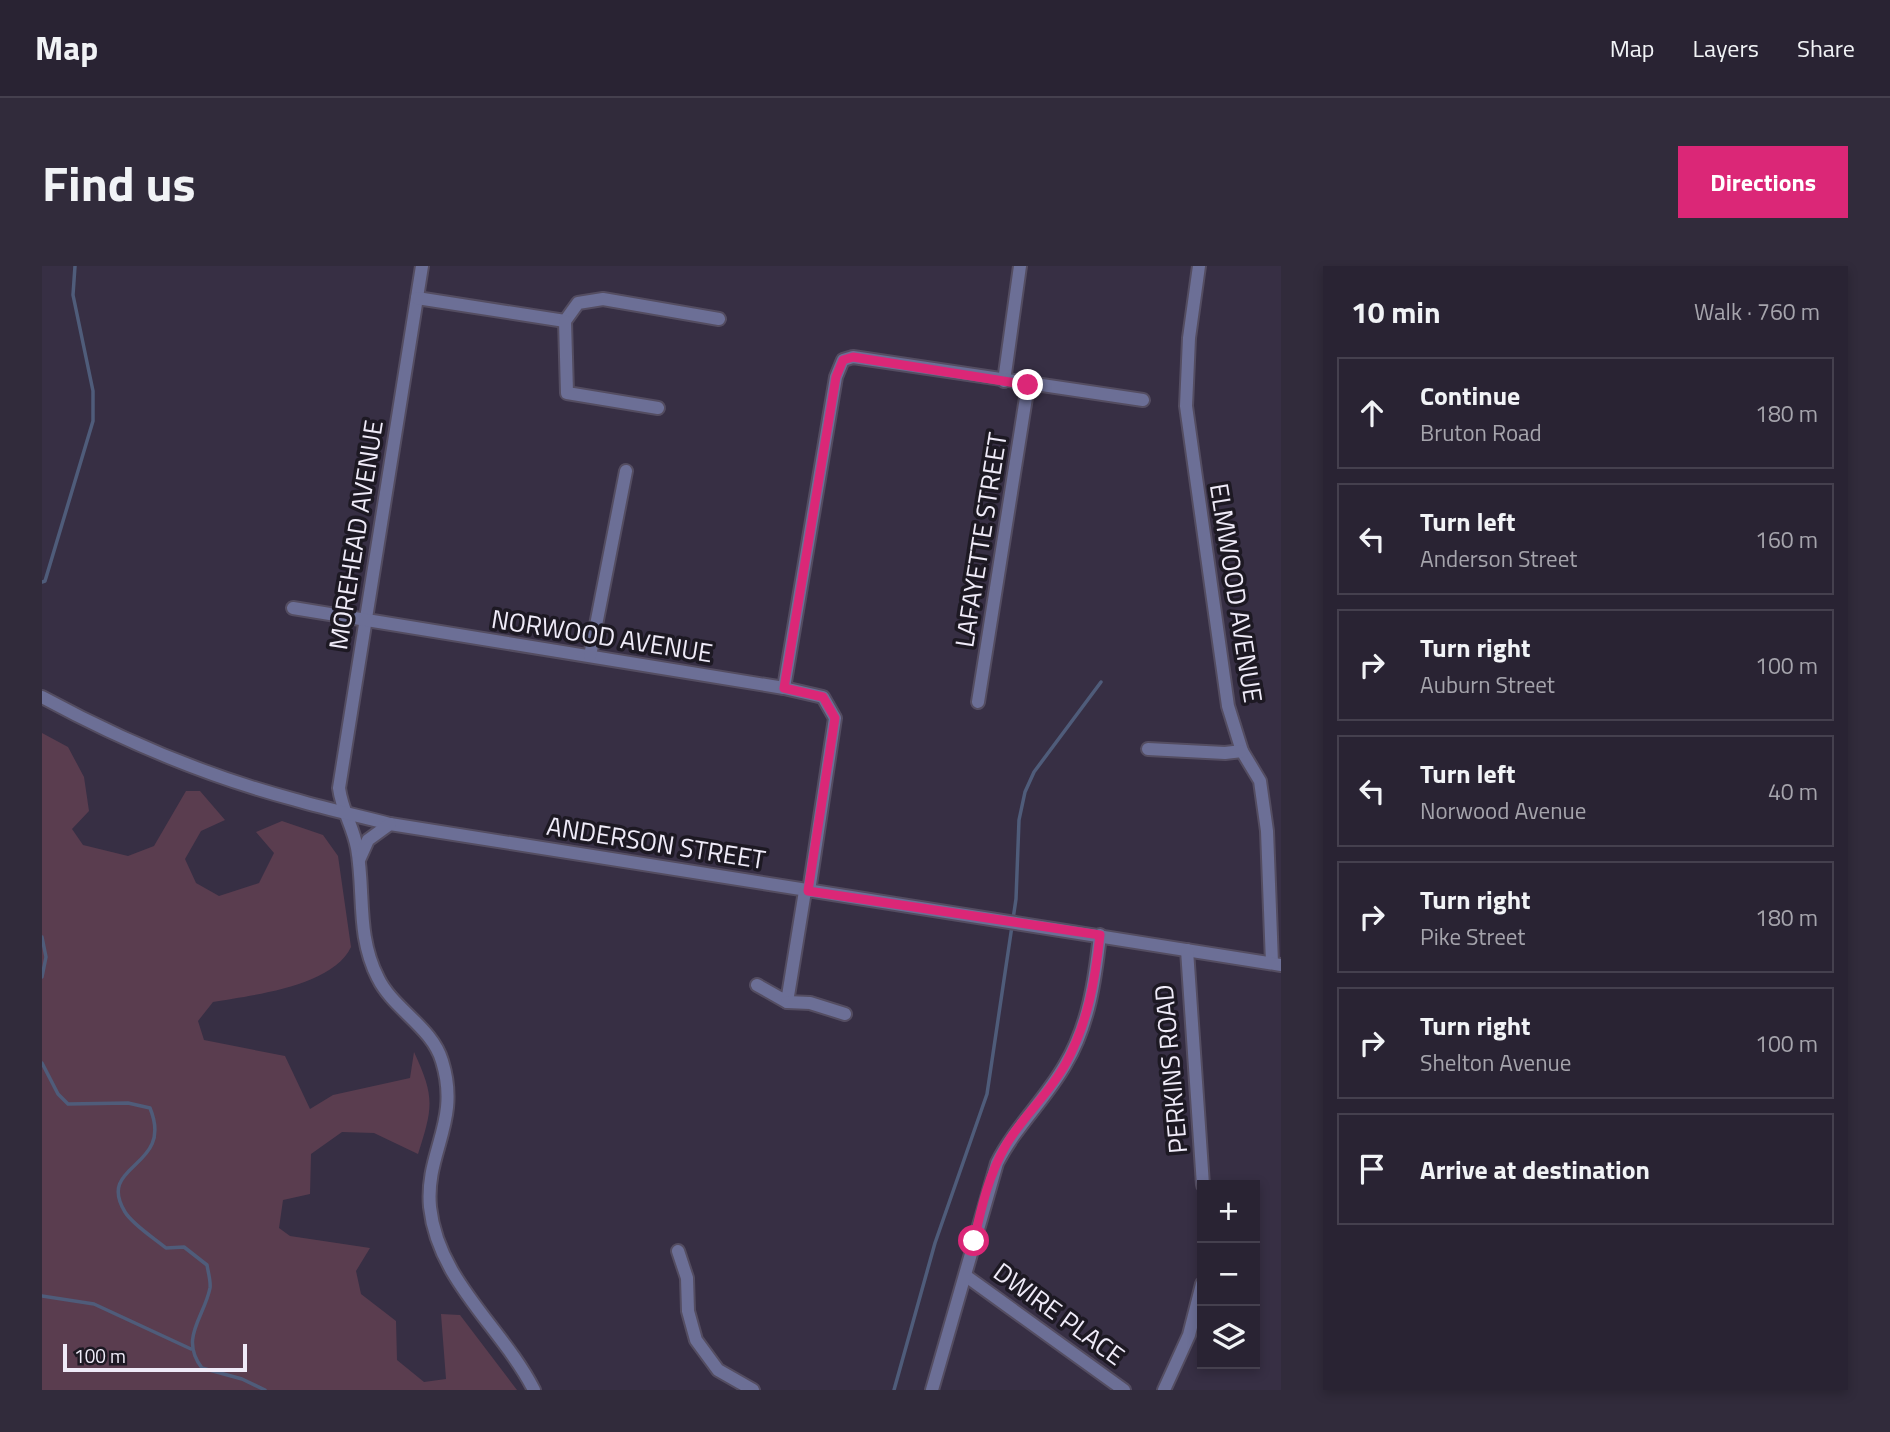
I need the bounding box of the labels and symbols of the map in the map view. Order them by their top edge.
route end [1012,369,1043,400]
street label: MOREHEAD AVENUE [318,417,393,653]
street label: LAFAYETTE STREET [944,429,1017,650]
street label: ELMWOOD AVENUE [1200,480,1273,705]
street label: NORWOOD AVENUE [489,599,716,672]
street label: ANDERSON STREET [544,806,769,879]
street label: PERKINS ROAD [1144,983,1197,1155]
route start [958,1225,989,1256]
street label: DWIRE PLACE [986,1253,1133,1375]
scale bar [63,1341,247,1373]

